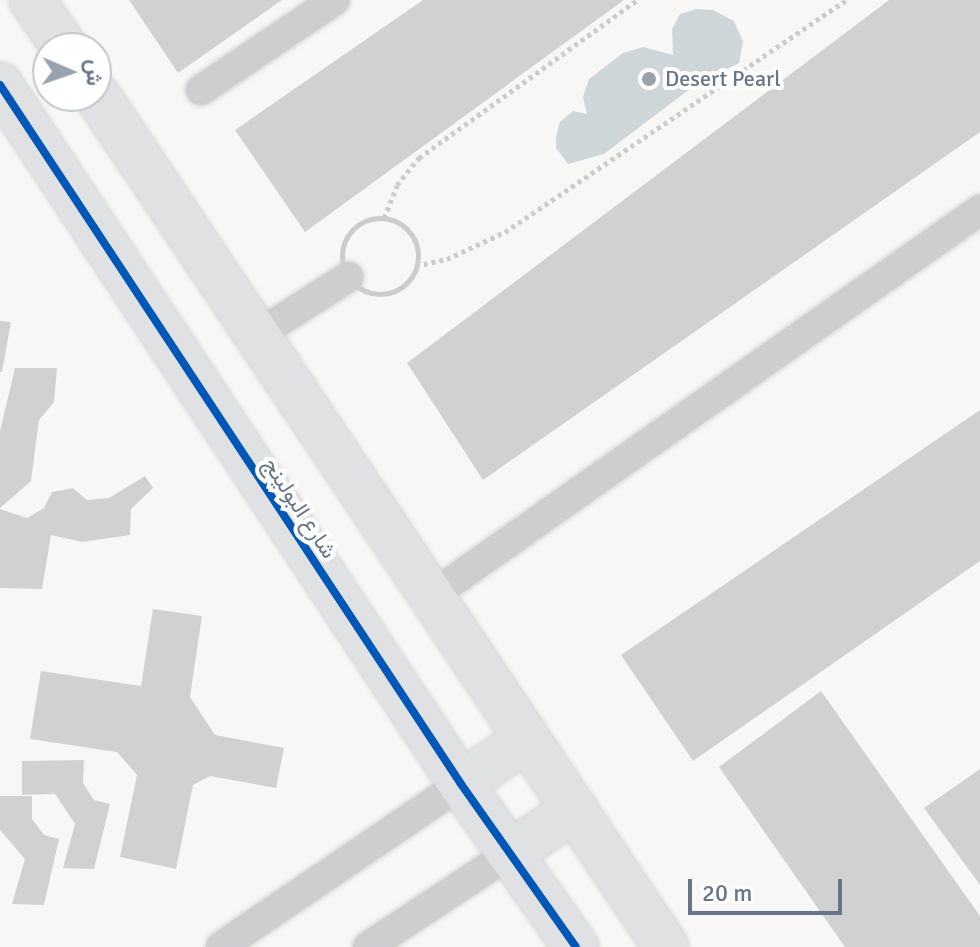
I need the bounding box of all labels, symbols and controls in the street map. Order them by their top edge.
north arrow [32,32,112,112]
text: ش [81,59,108,86]
place label: Desert Pearl [665,66,781,92]
marker: Desert Pearl [640,70,658,88]
street label: شارع البولينج [258,453,342,563]
scale bar [692,863,846,913]
text: 20 m [702,878,752,908]

